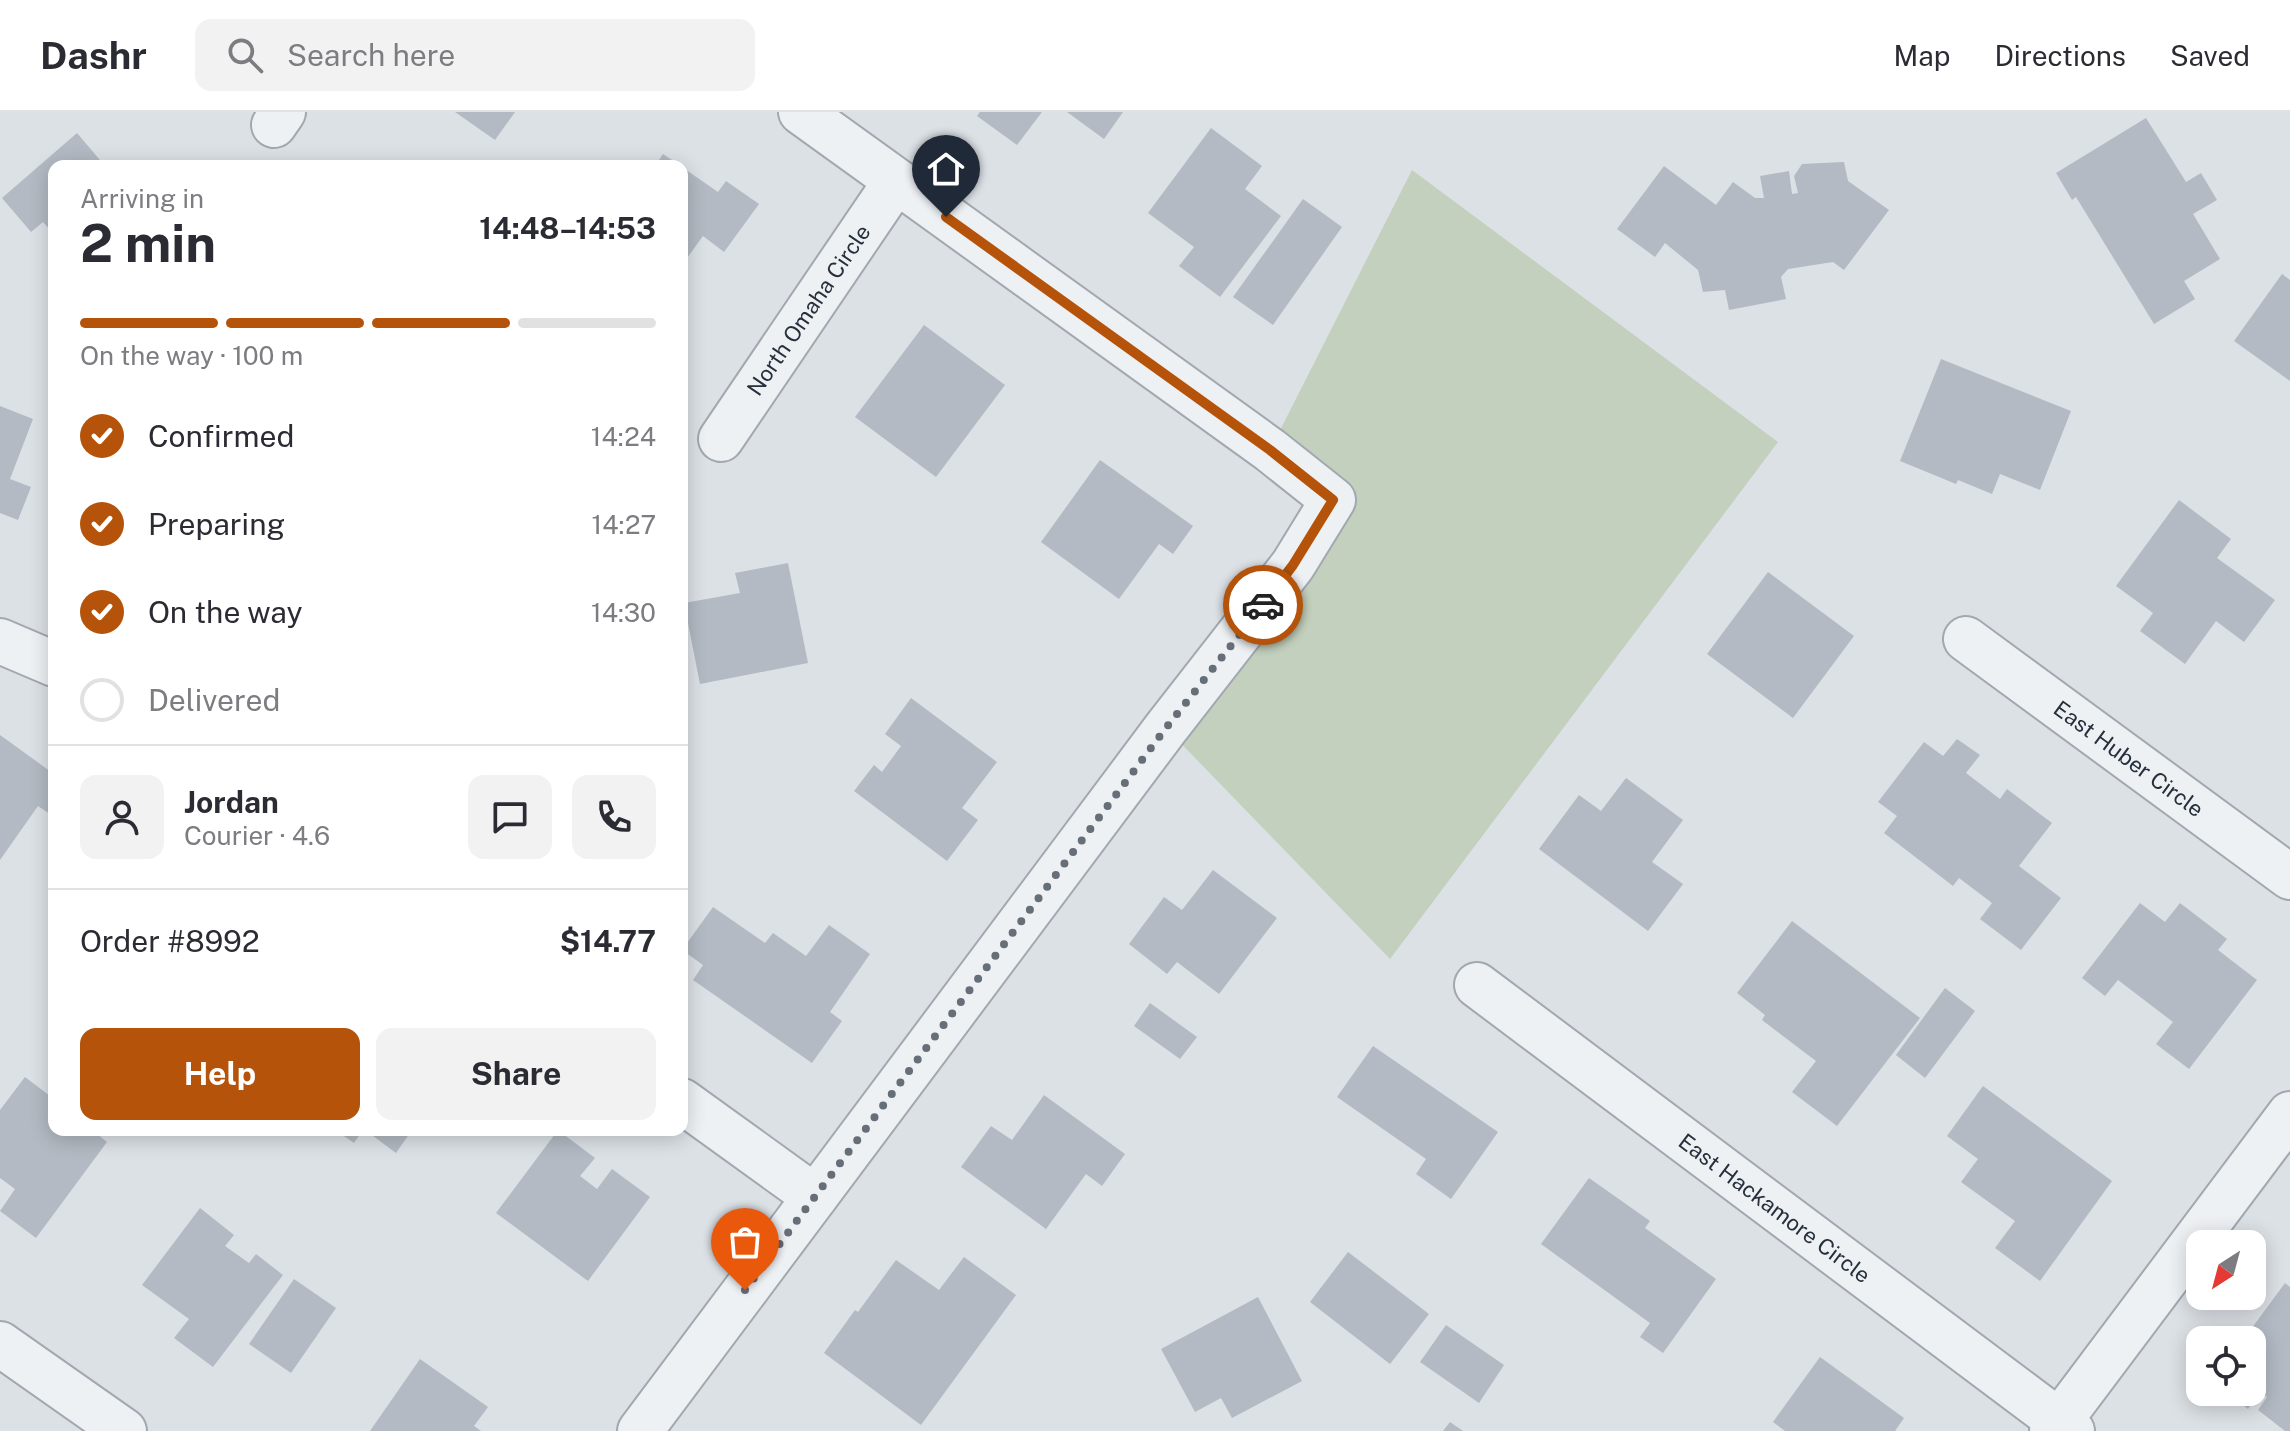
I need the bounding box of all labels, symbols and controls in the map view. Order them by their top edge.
search box [195,19,755,91]
text: Dashr [40,33,147,78]
icon: search [223,33,267,77]
text: Search here [287,37,455,73]
text: Map [1894,39,1950,72]
text: Directions [1994,39,2126,72]
text: Saved [2170,39,2250,72]
pin [912,135,980,217]
icon: home [924,147,968,191]
text: Arriving in [80,183,204,214]
text: 14:48–14:53 [479,210,656,246]
text: 2 min [80,213,216,274]
street label: North Omaha Circle [741,220,876,400]
text: On the way · 100 m [80,340,303,371]
icon: check [80,414,124,458]
text: Confirmed [148,418,294,454]
text: 14:24 [591,421,656,452]
icon: check [80,502,124,546]
text: Preparing [148,506,285,542]
text: 14:27 [592,509,656,540]
courier [1223,565,1303,645]
icon: car [1241,583,1285,627]
icon: check [80,590,124,634]
text: On the way [148,594,302,630]
text: 14:30 [591,597,656,628]
text: Delivered [148,682,280,718]
street label: East Huber Circle [2049,695,2209,822]
button: person [80,775,164,859]
button: chat [468,775,552,859]
button: phone [572,775,656,859]
text: Jordan [184,784,279,820]
text: Courier · 4.6 [184,820,330,851]
text: Order #8992 [80,923,260,959]
text: $14.77 [560,923,656,959]
button: Help [80,1028,360,1120]
button: Share [376,1028,656,1120]
street label: East Hackamore Circle [1674,1128,1876,1288]
pin [711,1208,779,1290]
icon: bag [723,1220,767,1264]
north arrow [2186,1230,2266,1310]
map controls [2186,1230,2266,1406]
button: locate [2186,1326,2266,1406]

